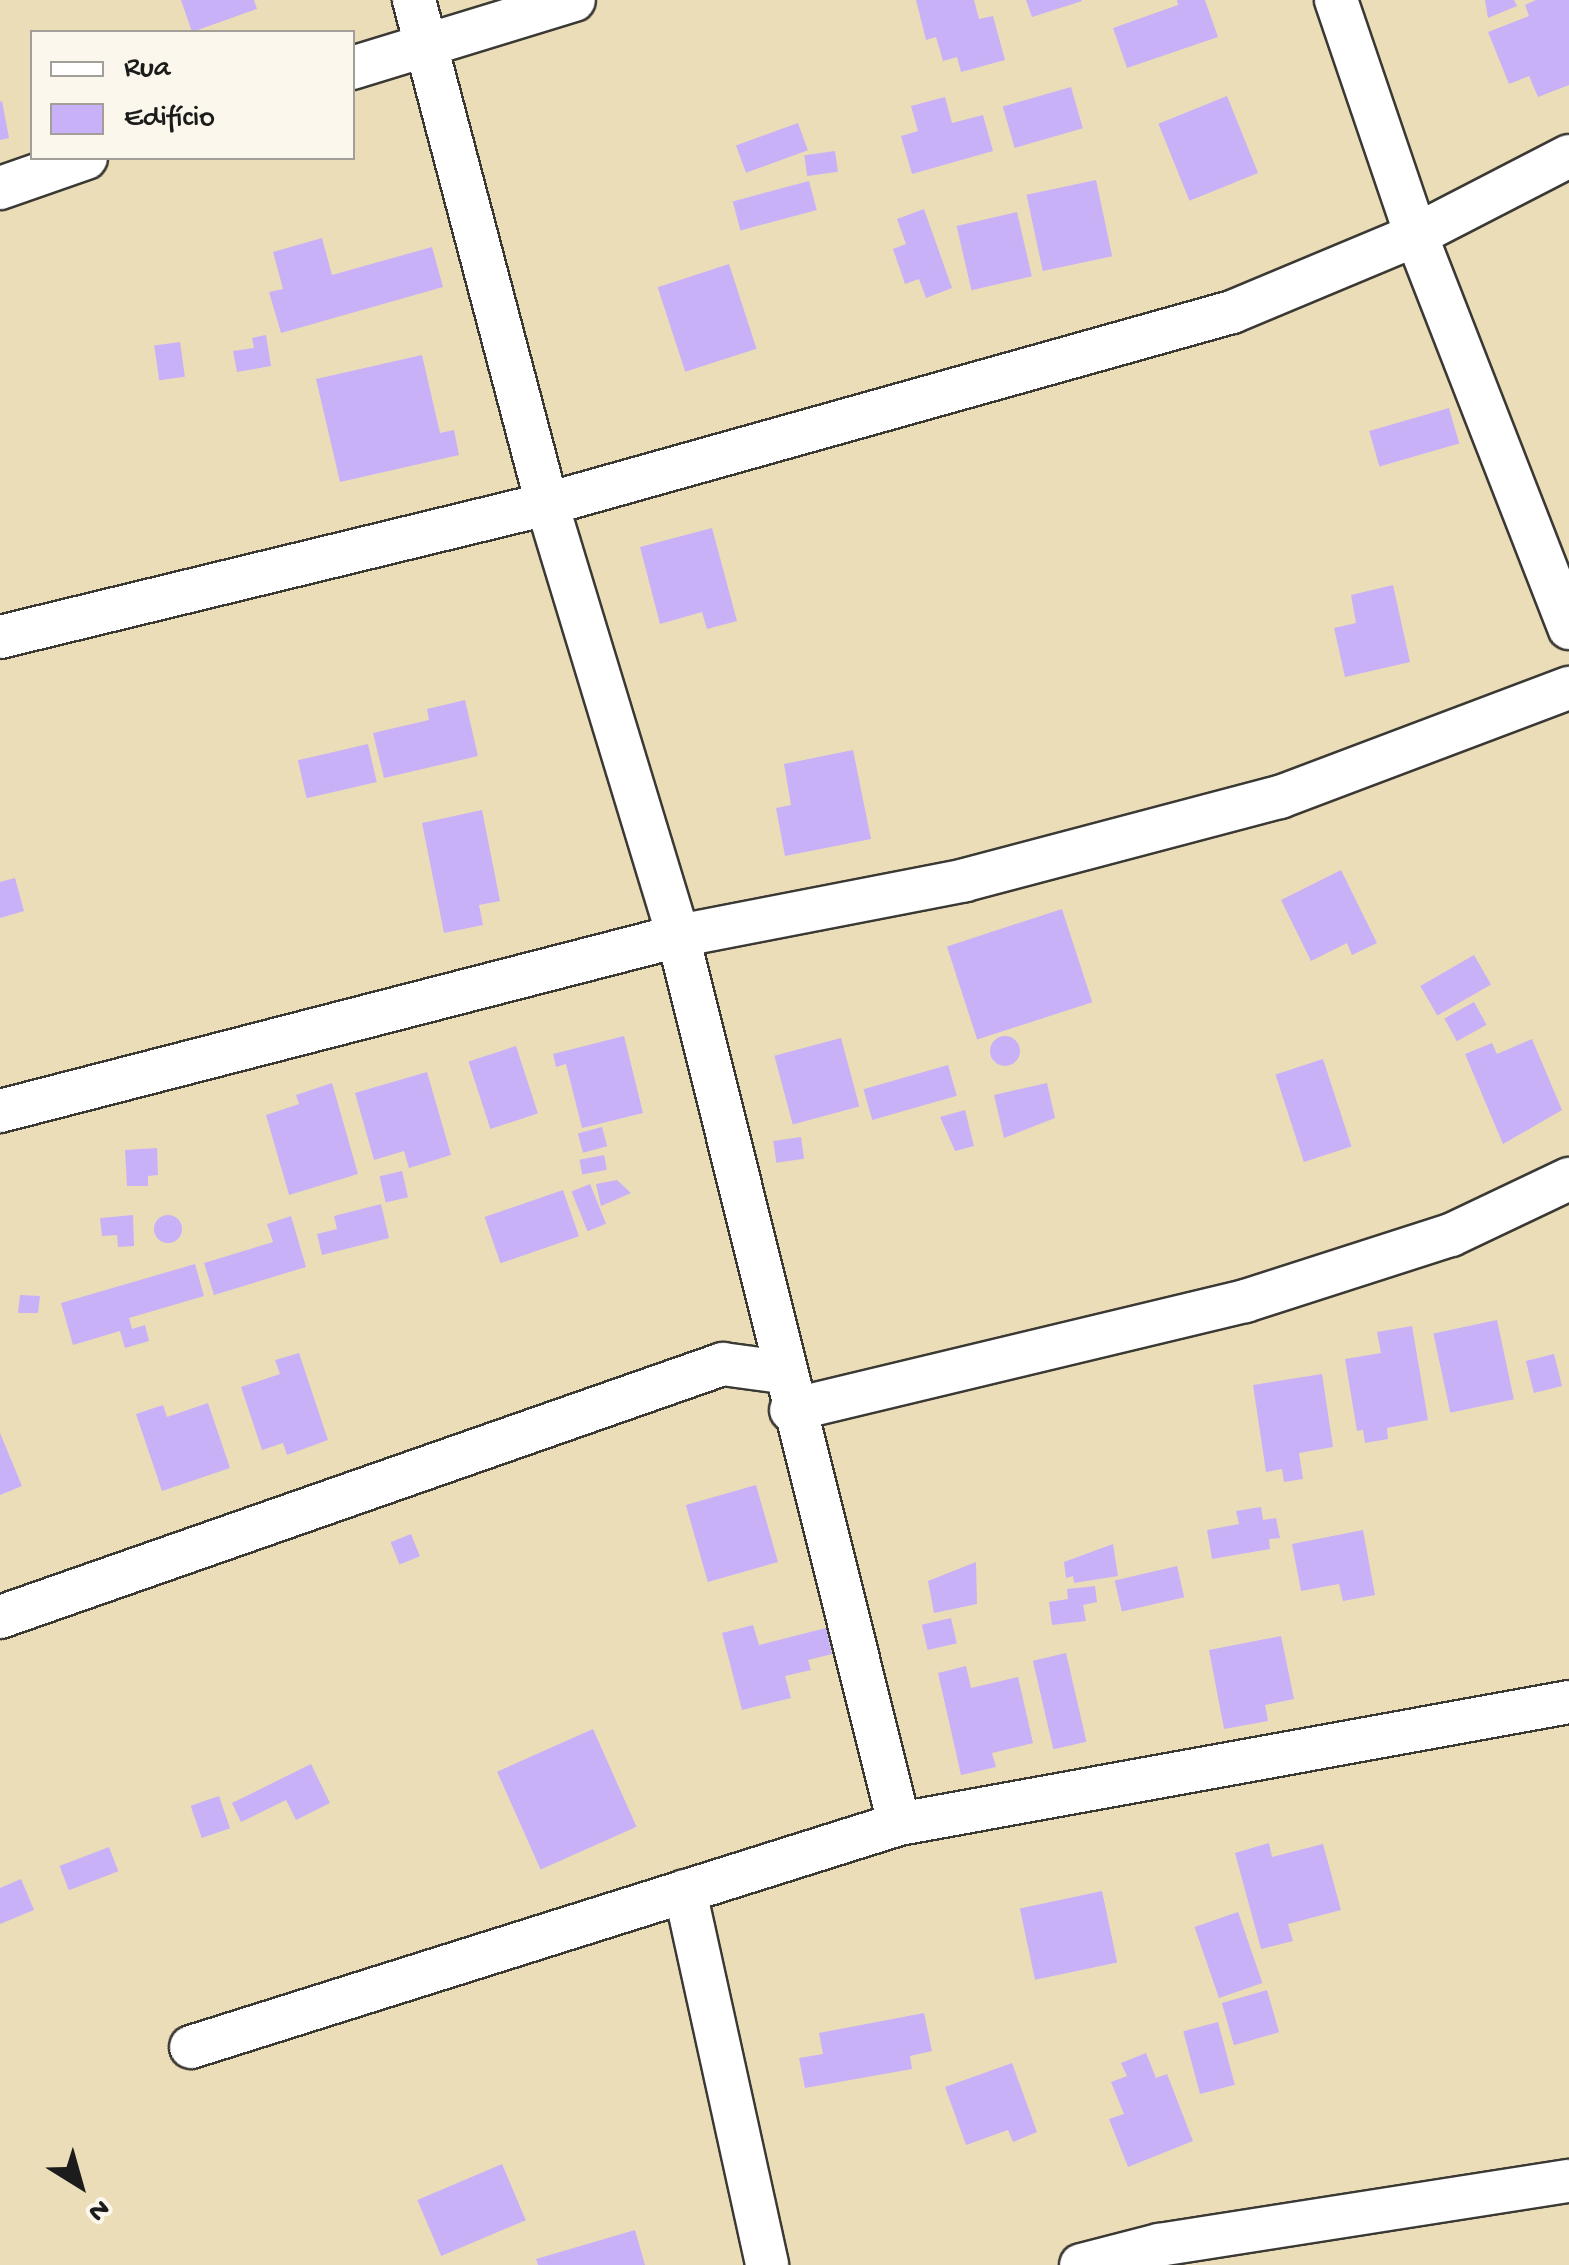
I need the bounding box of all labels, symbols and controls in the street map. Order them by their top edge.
legend [30,30,355,160]
text: Rua [124,52,170,87]
text: Edifício [124,102,215,137]
north arrow [30,2135,130,2235]
text: N [81,2191,116,2228]

